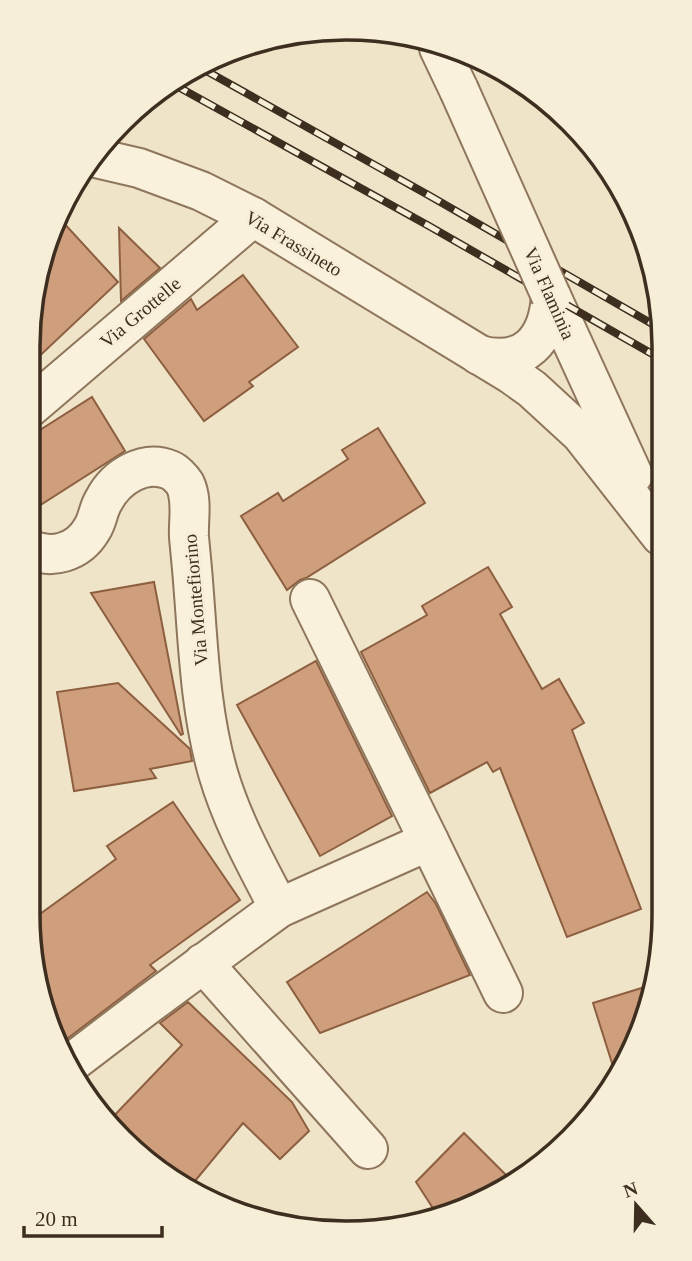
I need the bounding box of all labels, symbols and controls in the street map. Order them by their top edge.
street label: Via Frassineto [242,206,346,281]
street label: Via Flaminia [520,244,579,343]
street label: Via Grottelle [96,273,185,352]
street label: Via Montefiorino [179,533,212,667]
north arrow [601,1170,671,1240]
text: N [620,1177,641,1202]
scale bar [24,1194,163,1238]
text: 20 m [35,1207,78,1231]

